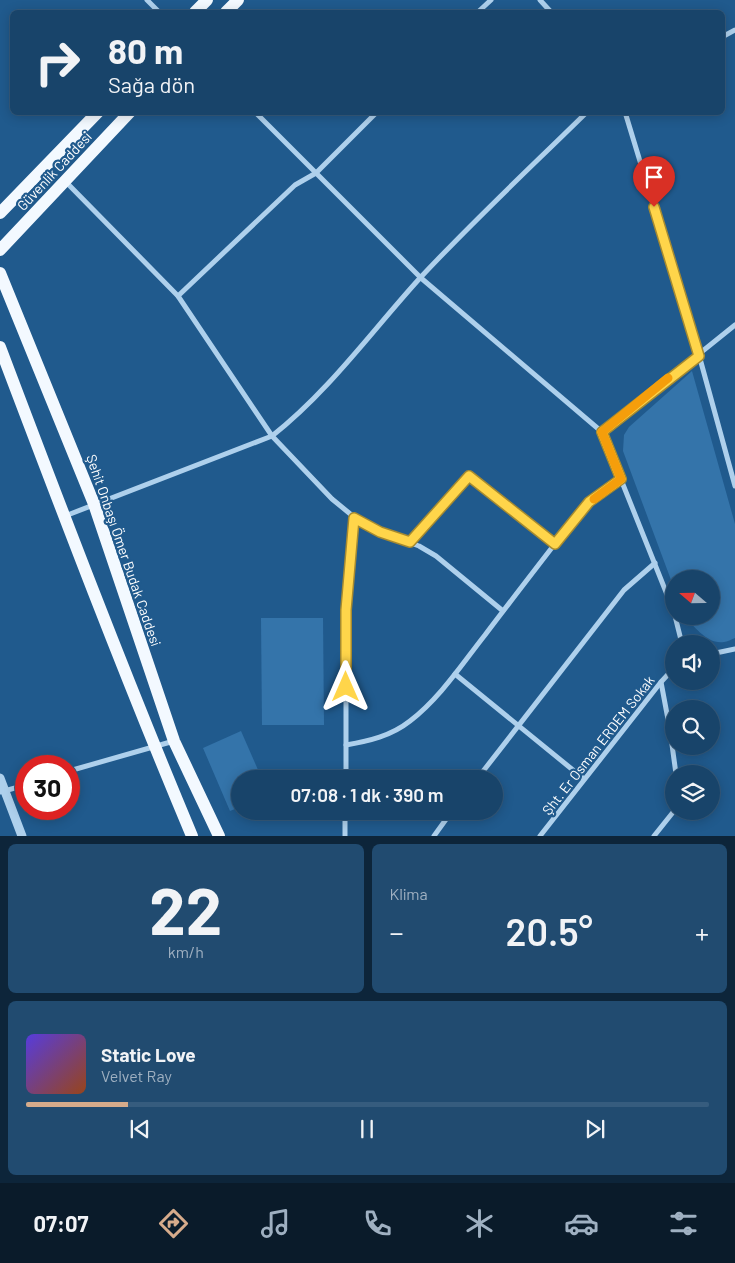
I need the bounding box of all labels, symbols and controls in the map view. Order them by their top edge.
text: 80 m [108,29,183,71]
icon: right [25,30,90,95]
text: Sağa dön [108,71,195,97]
street label: Güvenlik Caddesi [13,128,95,214]
pin [633,156,675,207]
icon: arrive [640,163,668,191]
street label: Şehit Onbaşı Ömer Budak Caddesi [83,452,165,648]
north arrow [665,570,720,625]
map controls [665,570,720,820]
button: sound [665,635,720,690]
position arrow [319,660,371,712]
street label: Şht. Er Osman ERDEM Sokak [538,672,658,818]
button: search [665,700,720,755]
speed limit sign: 30 [15,755,80,820]
button: layers [665,765,720,820]
text: 07:08 · 1 dk · 390 m [290,783,444,806]
text: 22 [149,870,222,948]
text: Klima [390,884,428,903]
text: 20.5° [506,908,593,954]
text: − [390,915,404,949]
text: + [695,915,709,949]
text: km/h [168,942,204,961]
text: Static Love [101,1043,196,1066]
text: Velvet Ray [101,1066,172,1085]
icon: previous [126,1115,154,1143]
icon: pause [353,1115,381,1143]
icon: next [581,1115,609,1143]
icon: directions [156,1206,191,1241]
icon: music [258,1206,293,1241]
icon: phone [360,1206,395,1241]
icon: climate [462,1206,497,1241]
icon: car [564,1206,599,1241]
icon: filters [666,1206,701,1241]
text: 07:07 [34,1210,88,1236]

